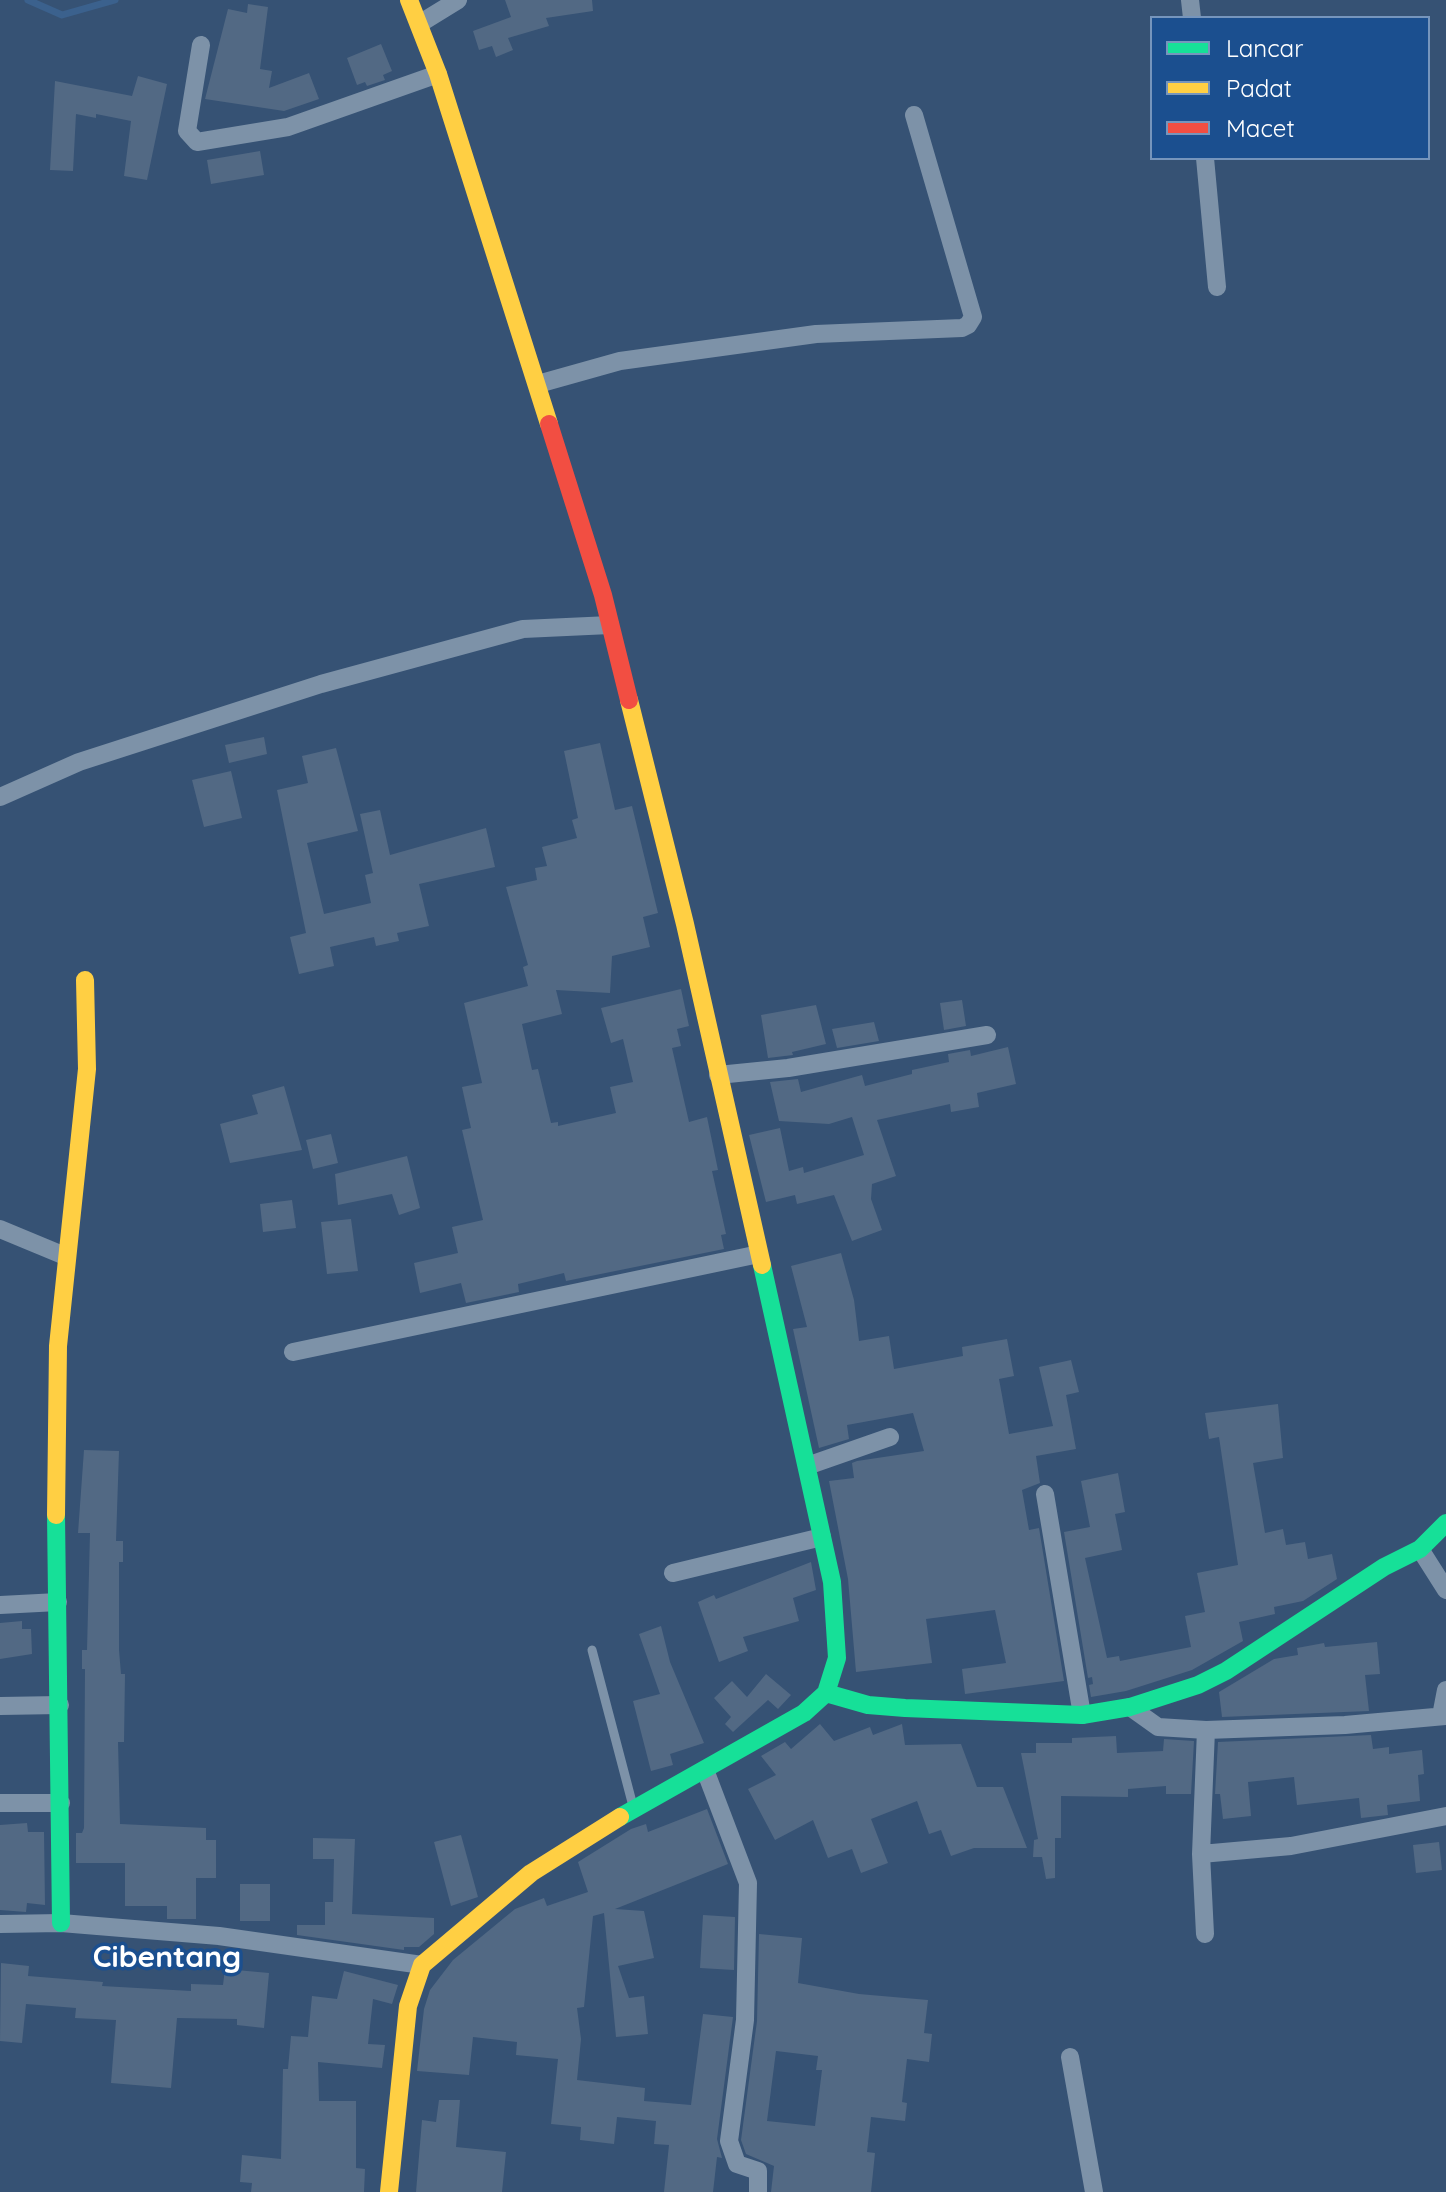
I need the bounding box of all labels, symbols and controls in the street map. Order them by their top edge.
legend [1150,16,1430,160]
text: Lancar [1226,33,1303,63]
text: Padat [1226,73,1292,103]
text: Macet [1226,113,1295,143]
district label: Cibentang [93,1940,241,1976]

